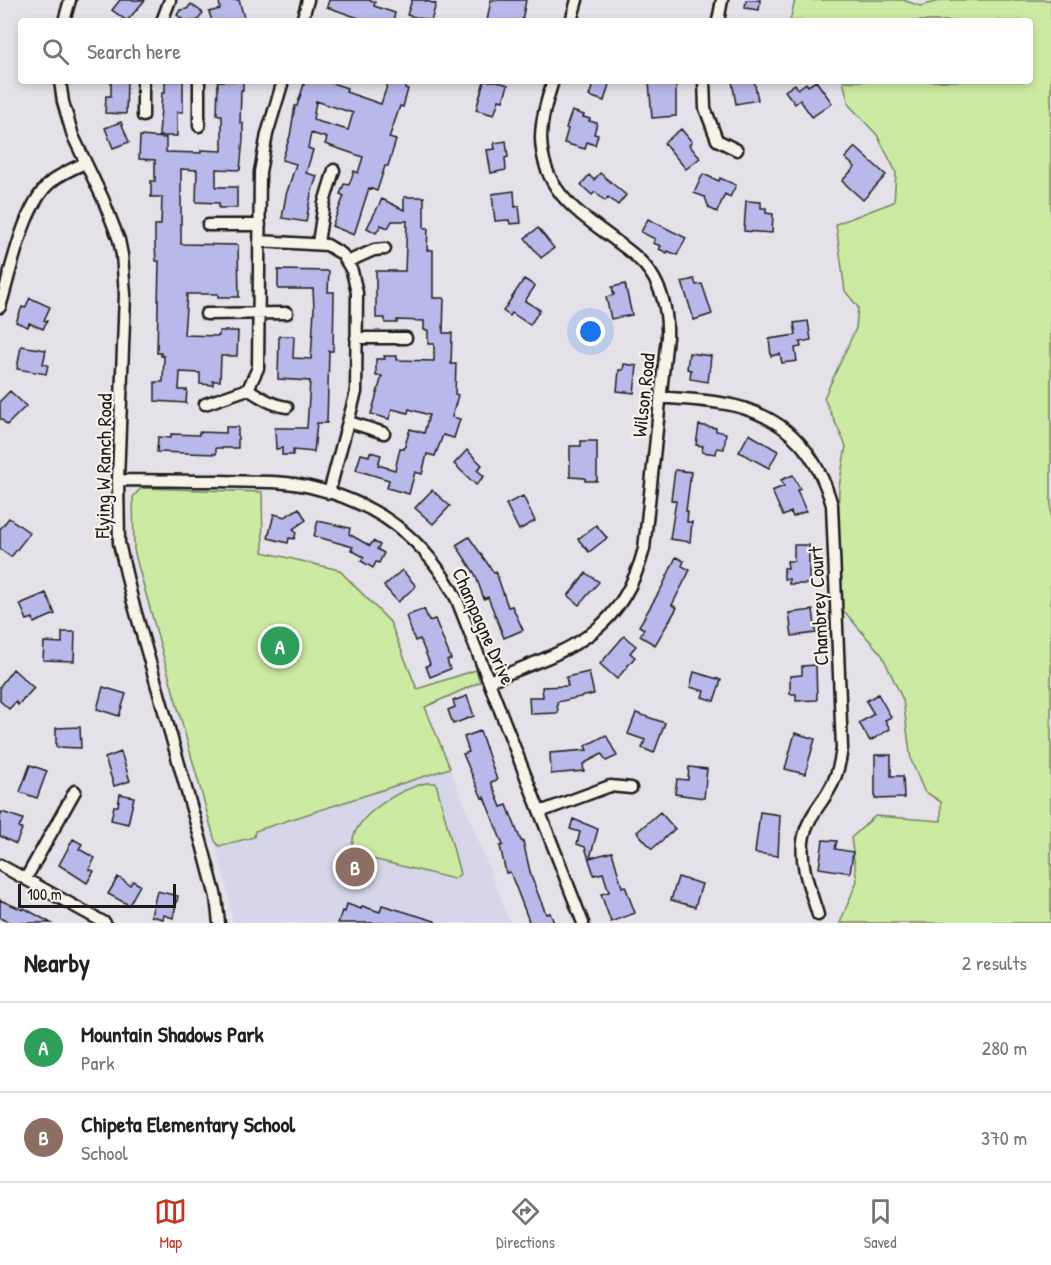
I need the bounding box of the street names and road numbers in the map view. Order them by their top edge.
street label: Wilson Road [625,351,661,438]
street label: Flying W Ranch Road [88,393,118,540]
street label: Chambrey Court [801,545,835,666]
street label: Champagne Drive [446,563,522,689]

